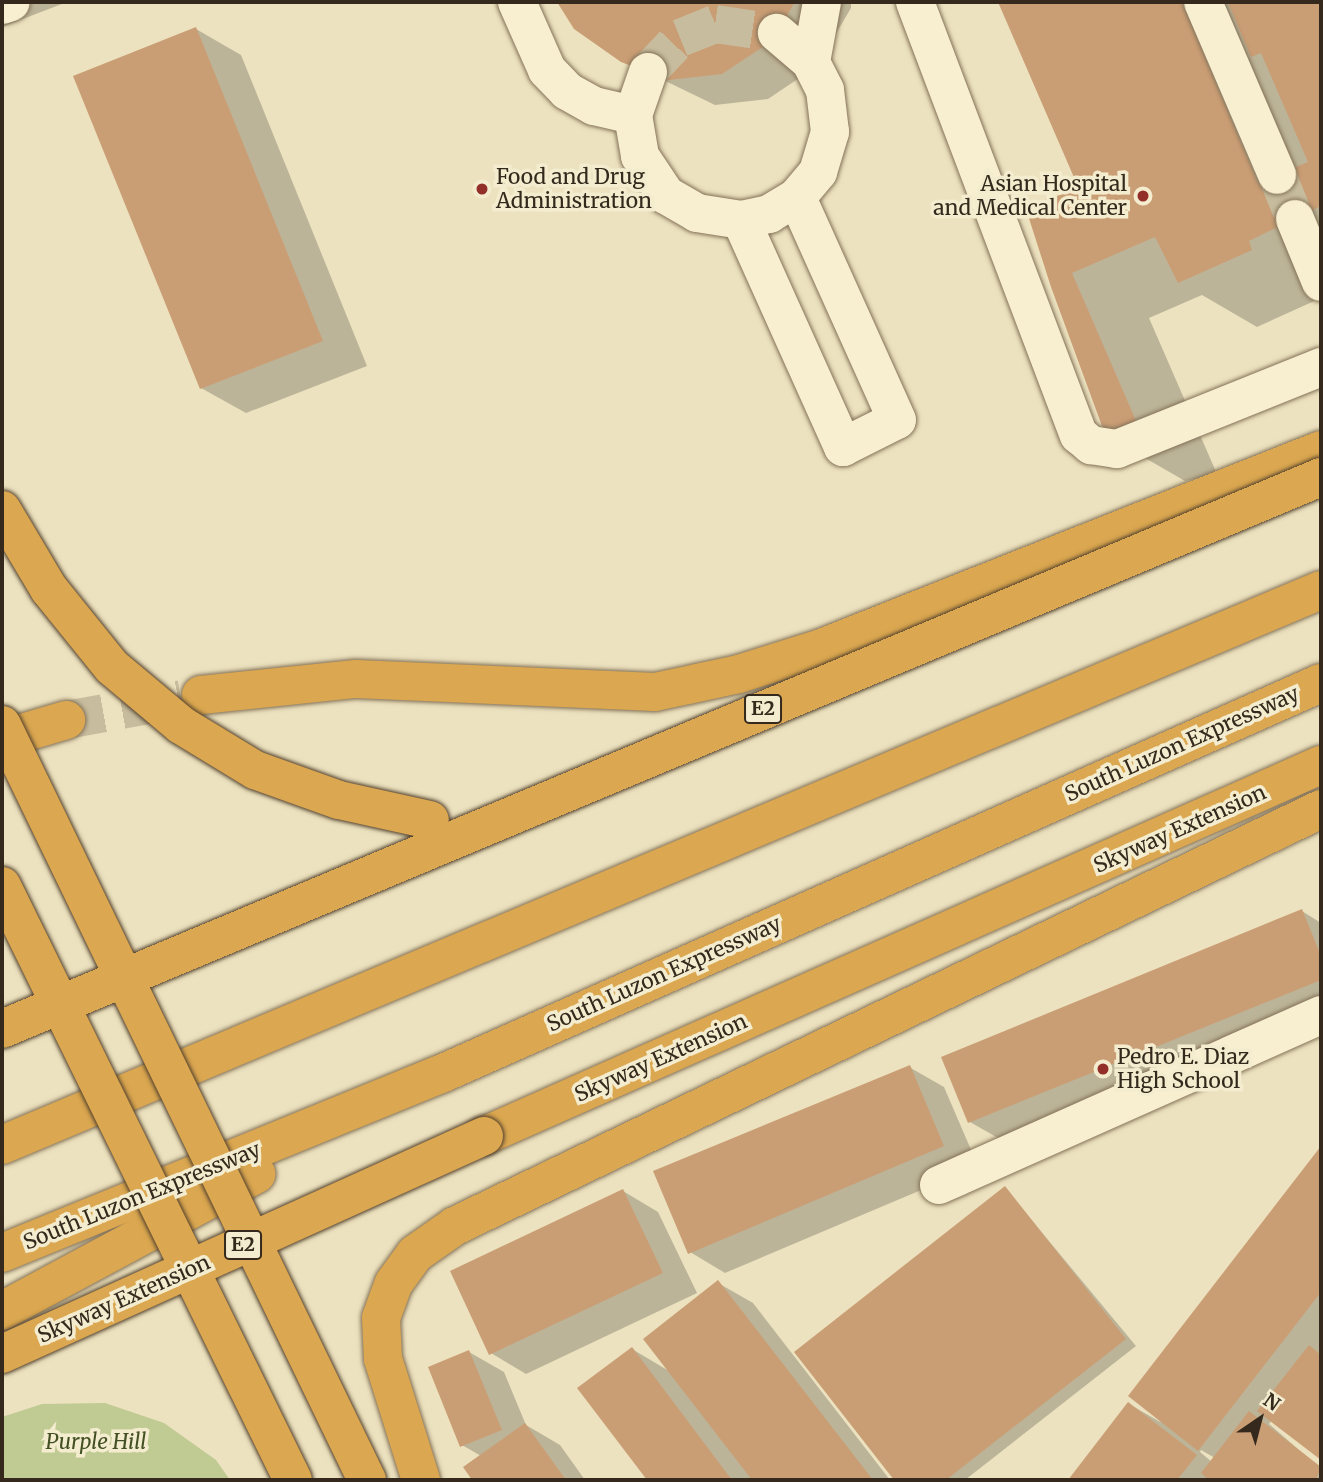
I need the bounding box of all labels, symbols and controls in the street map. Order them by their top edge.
place label: Food and Drug Administration [496,164,652,214]
place label: Asian Hospital and Medical Center [933,171,1127,221]
marker: Food and Drug Administration [474,181,490,197]
marker: Asian Hospital and Medical Center [1133,186,1153,206]
street label: South Luzon Expressway [1061,681,1303,807]
road number: E2 [744,694,782,724]
street label: Skyway Extension [1090,780,1270,878]
street label: South Luzon Expressway [543,911,785,1037]
street label: Skyway Extension [571,1009,751,1107]
place label: Pedro E. Diaz High School [1117,1044,1249,1094]
marker: Pedro E. Diaz High School [1095,1061,1111,1077]
street label: South Luzon Expressway [20,1137,264,1255]
road number: E2 [224,1230,262,1260]
street label: Skyway Extension [34,1250,214,1348]
north arrow [1225,1384,1295,1454]
text: N [1259,1388,1285,1416]
park label: Purple Hill [46,1429,146,1455]

